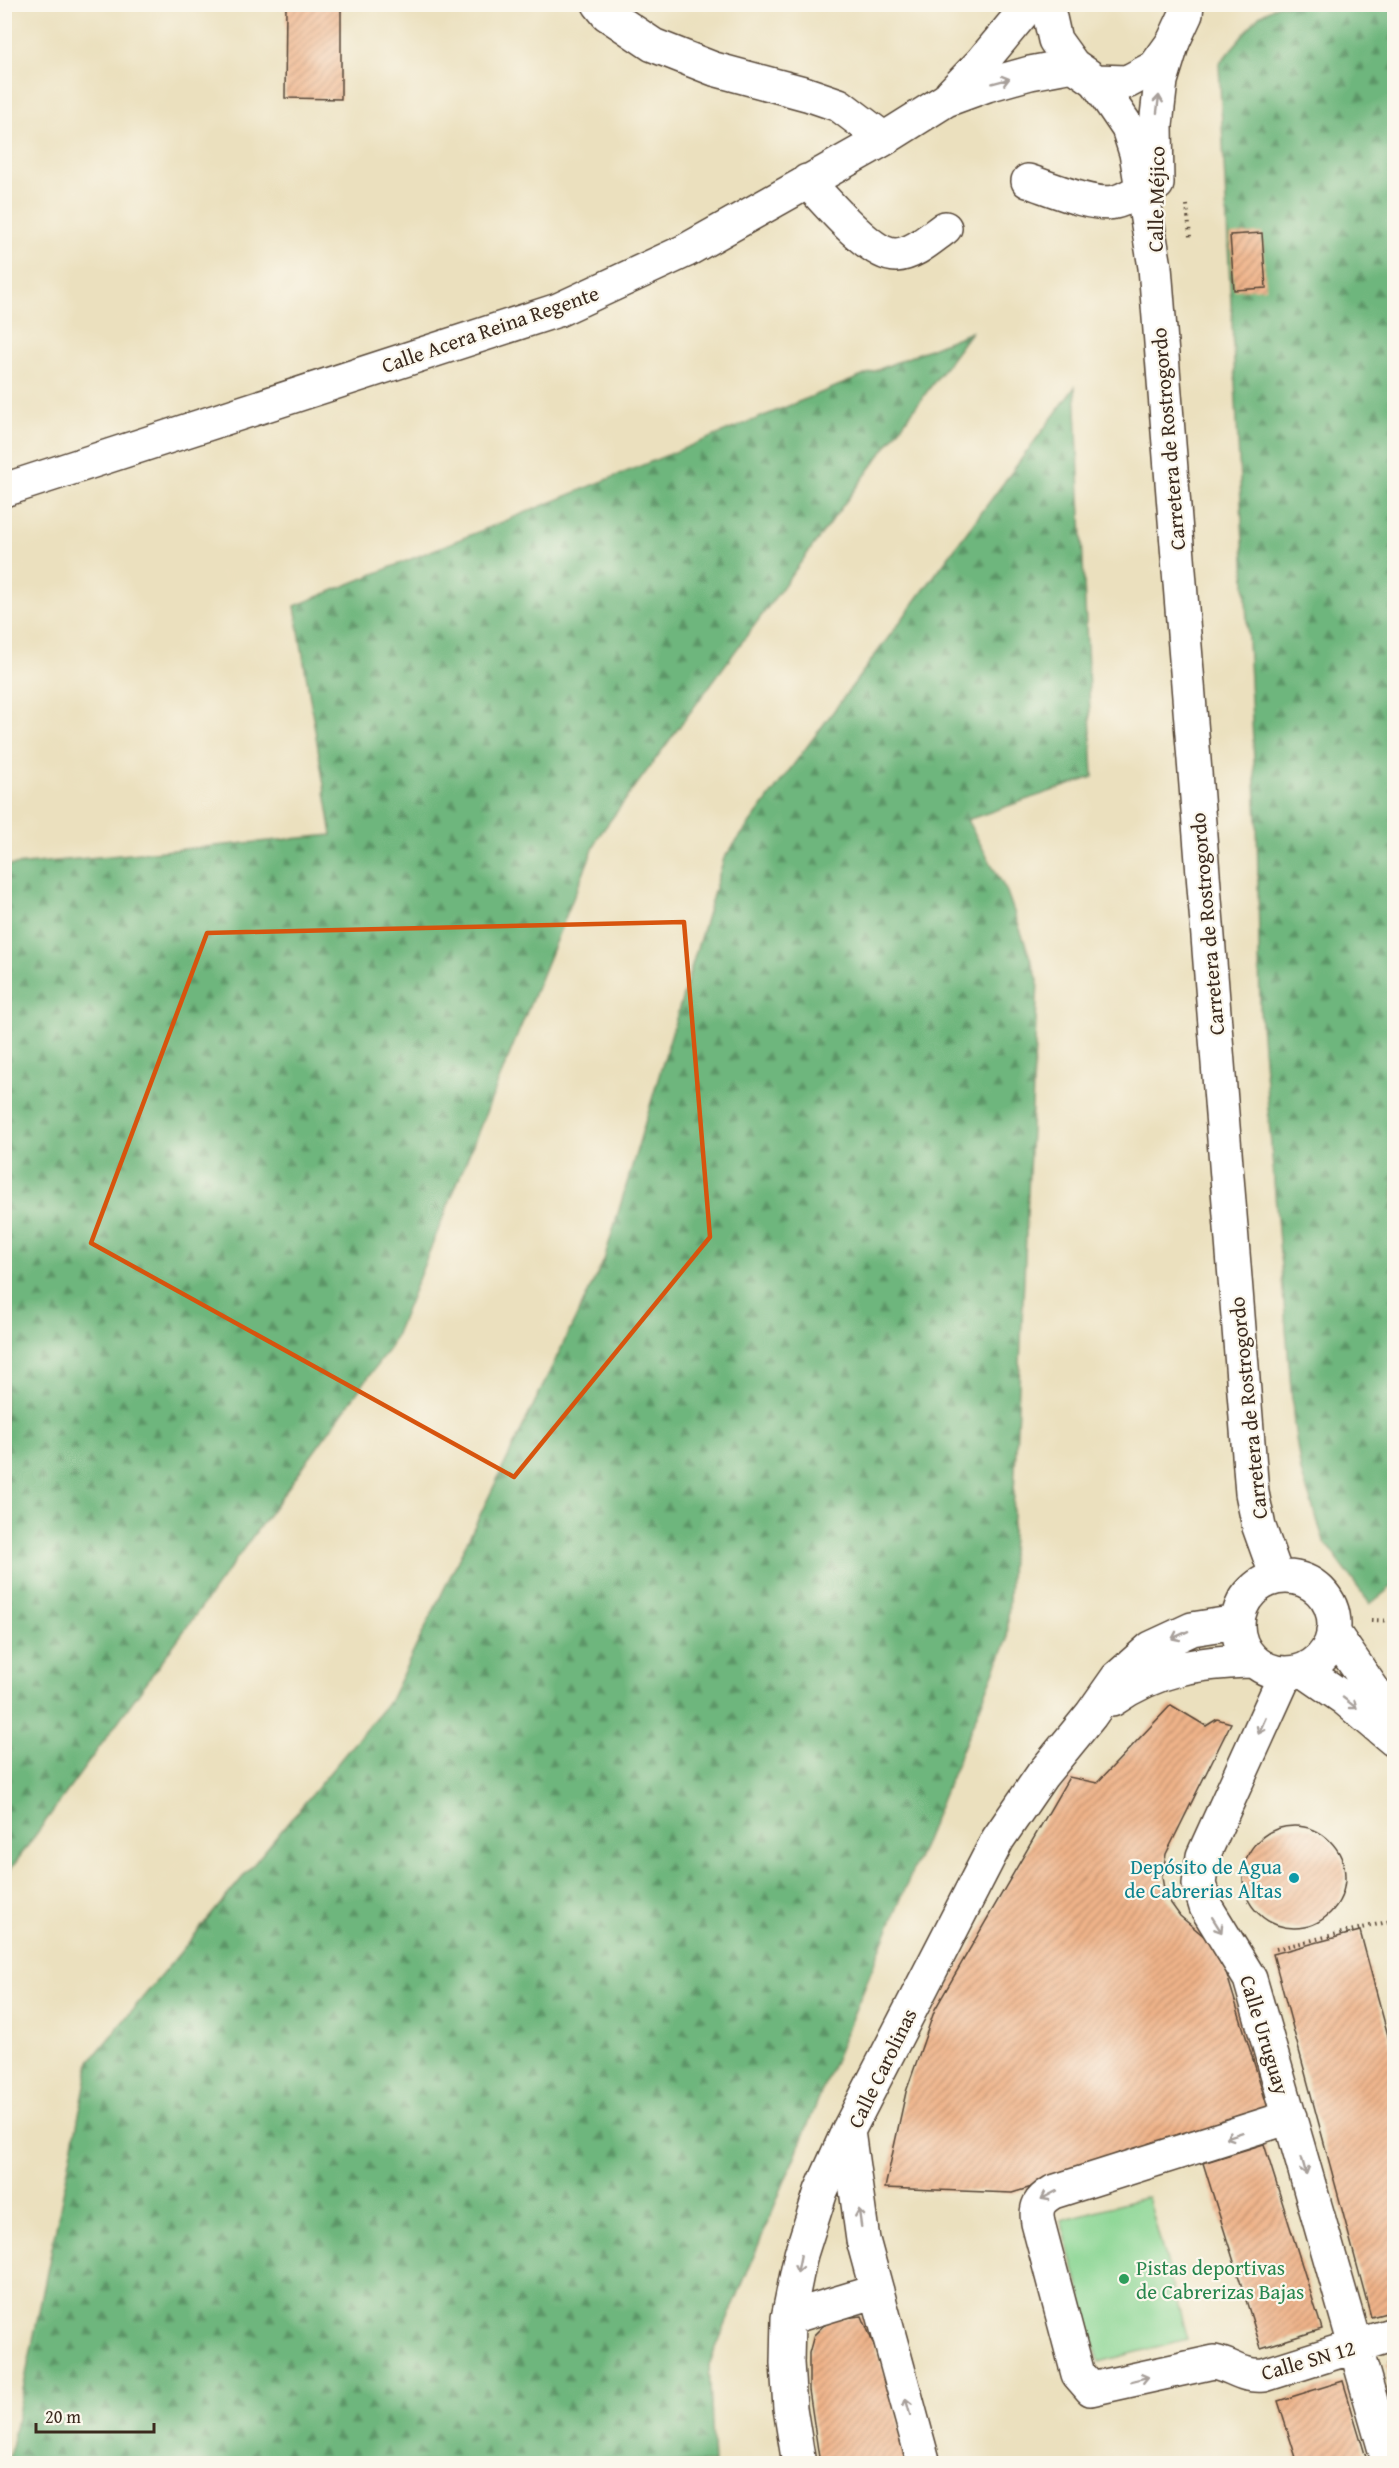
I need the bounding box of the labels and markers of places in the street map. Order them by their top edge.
place label: Depósito de Agua de Cabrerias Altas [1124,1851,1282,1906]
marker: Depósito de Agua de Cabrerias Altas [1287,1871,1301,1885]
place label: Pistas deportivas de Cabrerizas Bajas [1136,2252,1304,2307]
marker: Pistas deportivas de Cabrerizas Bajas [1117,2272,1131,2286]

